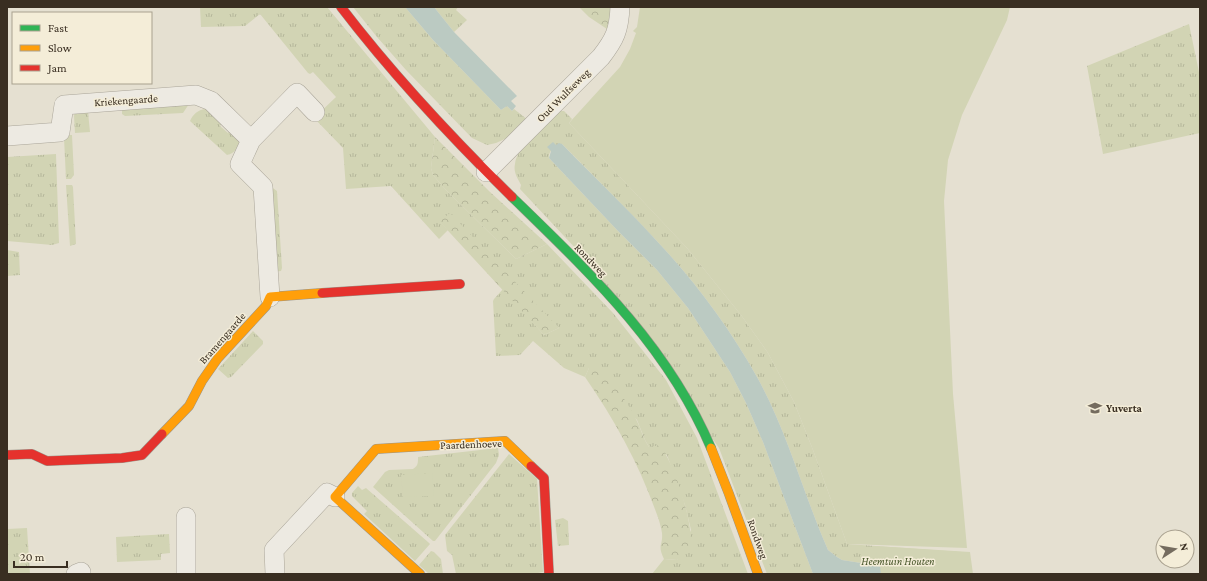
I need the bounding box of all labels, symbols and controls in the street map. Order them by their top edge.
legend [12,12,152,84]
text: Fast [48,21,69,35]
text: Slow [48,41,72,55]
text: Jam [47,61,67,75]
street label: Oud Wulfseweg [534,65,593,125]
street label: Kriekengaarde [94,92,158,109]
street label: Rondweg [572,241,610,280]
street label: Bramengaarde [196,310,248,367]
school or university icon: Yuverta [1087,400,1103,416]
place label: Yuverta [1106,402,1143,414]
street label: Paardenhoeve [440,437,502,451]
street label: Rondweg [744,518,771,561]
north arrow [1155,529,1195,569]
text: N [1178,542,1192,552]
scale bar [14,543,67,569]
text: 20 m [20,550,45,564]
park label: Heemtuin Houten [861,555,935,567]

